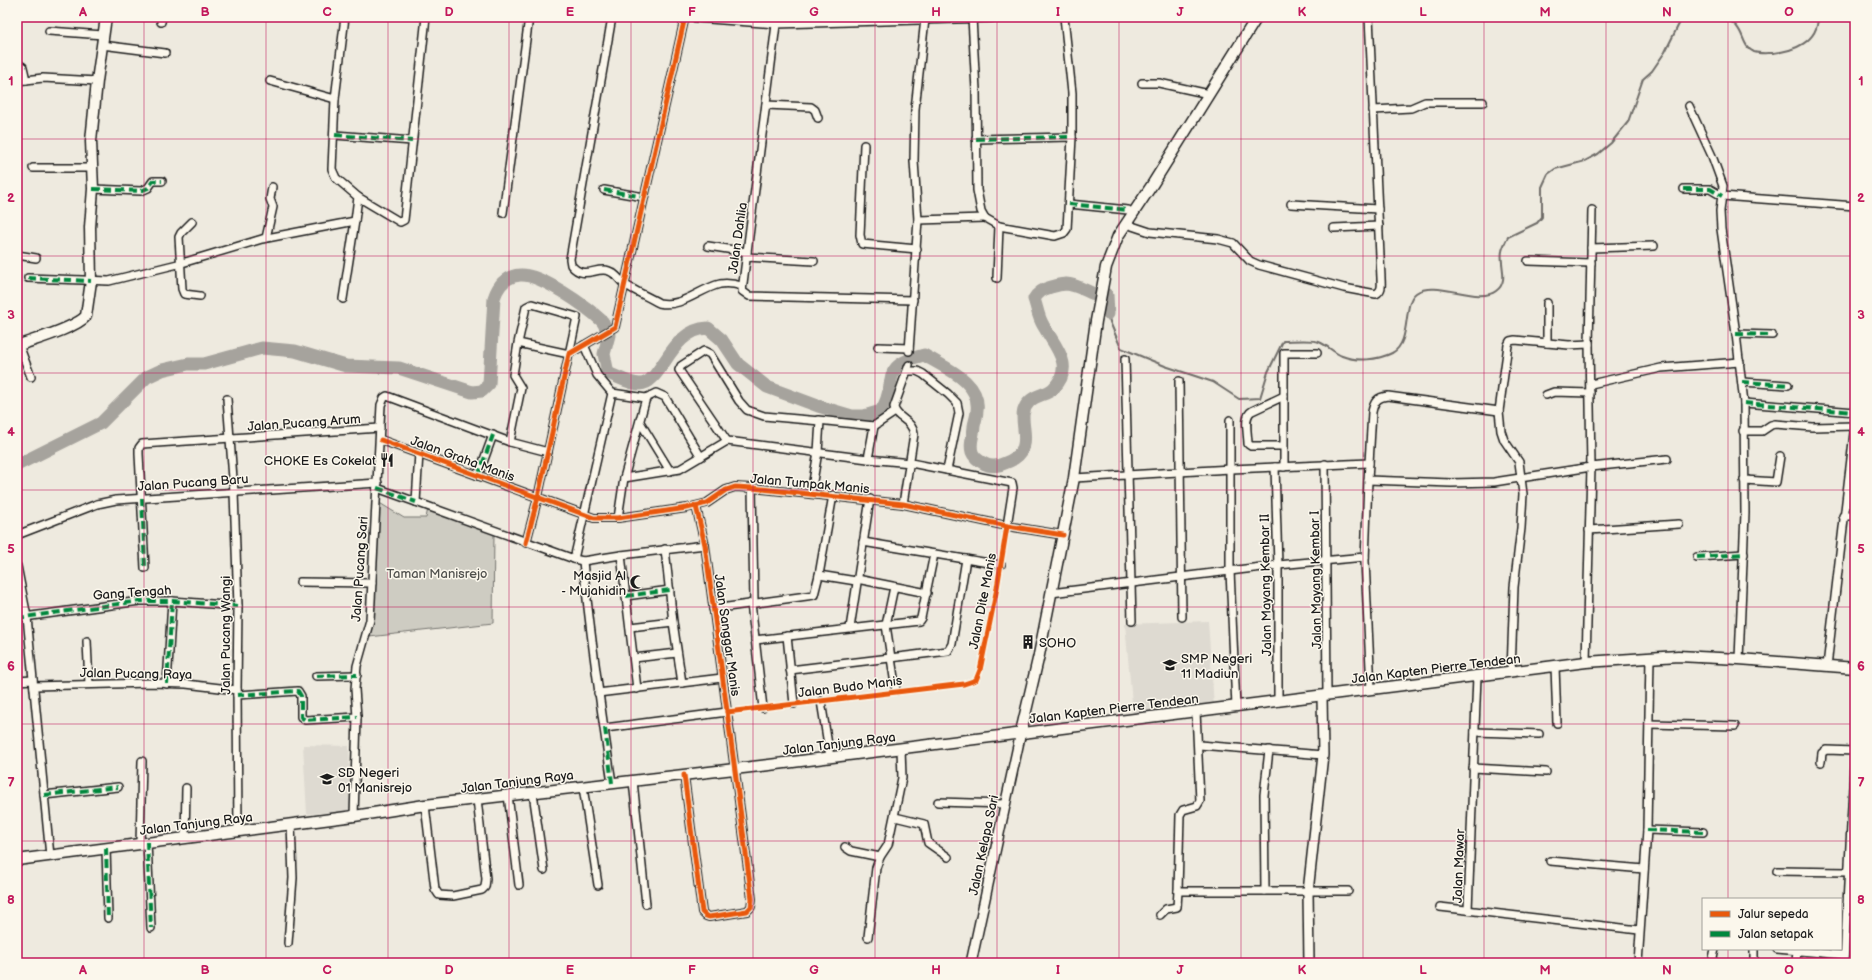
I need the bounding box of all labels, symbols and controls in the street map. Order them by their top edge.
text: A [78,4,87,20]
text: B [200,4,210,20]
text: C [322,4,332,20]
text: D [444,4,454,20]
text: E [566,4,575,20]
text: F [688,4,696,20]
text: G [809,4,819,20]
text: H [931,4,941,20]
text: I [1056,4,1060,20]
text: J [1176,4,1184,20]
text: K [1298,4,1307,20]
text: L [1419,4,1427,20]
text: M [1539,4,1551,20]
text: N [1662,4,1672,20]
text: O [1784,4,1794,20]
text: 1 [8,73,14,89]
text: 1 [1858,73,1864,89]
text: 2 [7,190,15,206]
text: 2 [1857,190,1865,206]
street label: Jalan Dahlia [725,201,751,275]
text: 3 [7,307,15,323]
text: 3 [1857,307,1865,323]
street label: Jalan Pucang Arum [247,411,362,435]
text: 4 [7,424,15,440]
text: 4 [1857,424,1865,440]
street label: Jalan Graha Manis [408,433,518,485]
restaurant icon: CHOKE Es Cokelat [379,452,395,468]
place label: CHOKE Es Cokelat [264,453,376,469]
street label: Jalan Pucang Baru [137,471,249,495]
street label: Jalan Tumpak Manis [750,471,871,497]
street label: Jalan Mayang Kembar I [1307,511,1325,649]
street label: Jalan Mayang Kembar II [1257,514,1275,656]
street label: Jalan Pucang Sari [348,516,372,622]
text: 5 [7,541,15,557]
text: 5 [1857,541,1865,557]
street label: Jalan Dite Manis [966,551,1000,651]
park label: Taman Manisrejo [387,566,487,582]
place label: Masjid Al - Mujahidin [561,568,626,599]
street label: Jalan Sanggar Manis [711,573,744,698]
mosque icon: Masjid Al - Mujahidin [629,574,645,590]
street label: Jalan Pucang Wangi [218,576,234,694]
street label: Gang Tengah [92,582,172,604]
building icon: SOHO [1020,634,1036,650]
place label: SOHO [1039,635,1076,651]
place label: SMP Negeri 11 Madiun [1181,651,1252,682]
street label: Jalan Kapten Pierre Tendean [1351,651,1522,687]
school or university icon: SMP Negeri 11 Madiun [1162,657,1178,673]
text: 6 [7,658,15,674]
text: 6 [1857,658,1865,674]
street label: Jalan Pucang Raya [80,665,192,683]
street label: Jalan Budo Manis [797,673,904,701]
street label: Jalan Kapten Pierre Tendean [1029,691,1200,727]
street label: Jalan Tanjung Raya [782,729,897,759]
place label: SD Negeri 01 Manisrejo [338,765,412,796]
street label: Jalan Tanjung Raya [460,767,575,797]
school or university icon: SD Negeri 01 Manisrejo [319,771,335,787]
text: 7 [7,775,15,791]
text: 7 [1857,775,1865,791]
street label: Jalan Kelapa Sari [966,794,1002,897]
street label: Jalan Tanjung Raya [139,809,254,839]
street label: Jalan Mawar [1450,828,1468,903]
text: 8 [7,892,15,908]
text: 8 [1857,892,1865,908]
legend [1702,898,1842,950]
text: Jalur sepeda [1738,907,1809,922]
text: Jalan setapak [1738,927,1813,942]
text: A [78,962,87,978]
text: B [200,962,210,978]
text: C [322,962,332,978]
text: D [444,962,454,978]
text: E [566,962,575,978]
text: F [688,962,696,978]
text: G [809,962,819,978]
text: H [931,962,941,978]
text: I [1056,962,1060,978]
text: J [1176,962,1184,978]
text: K [1298,962,1307,978]
text: L [1419,962,1427,978]
text: M [1539,962,1551,978]
text: N [1662,962,1672,978]
text: O [1784,962,1794,978]

